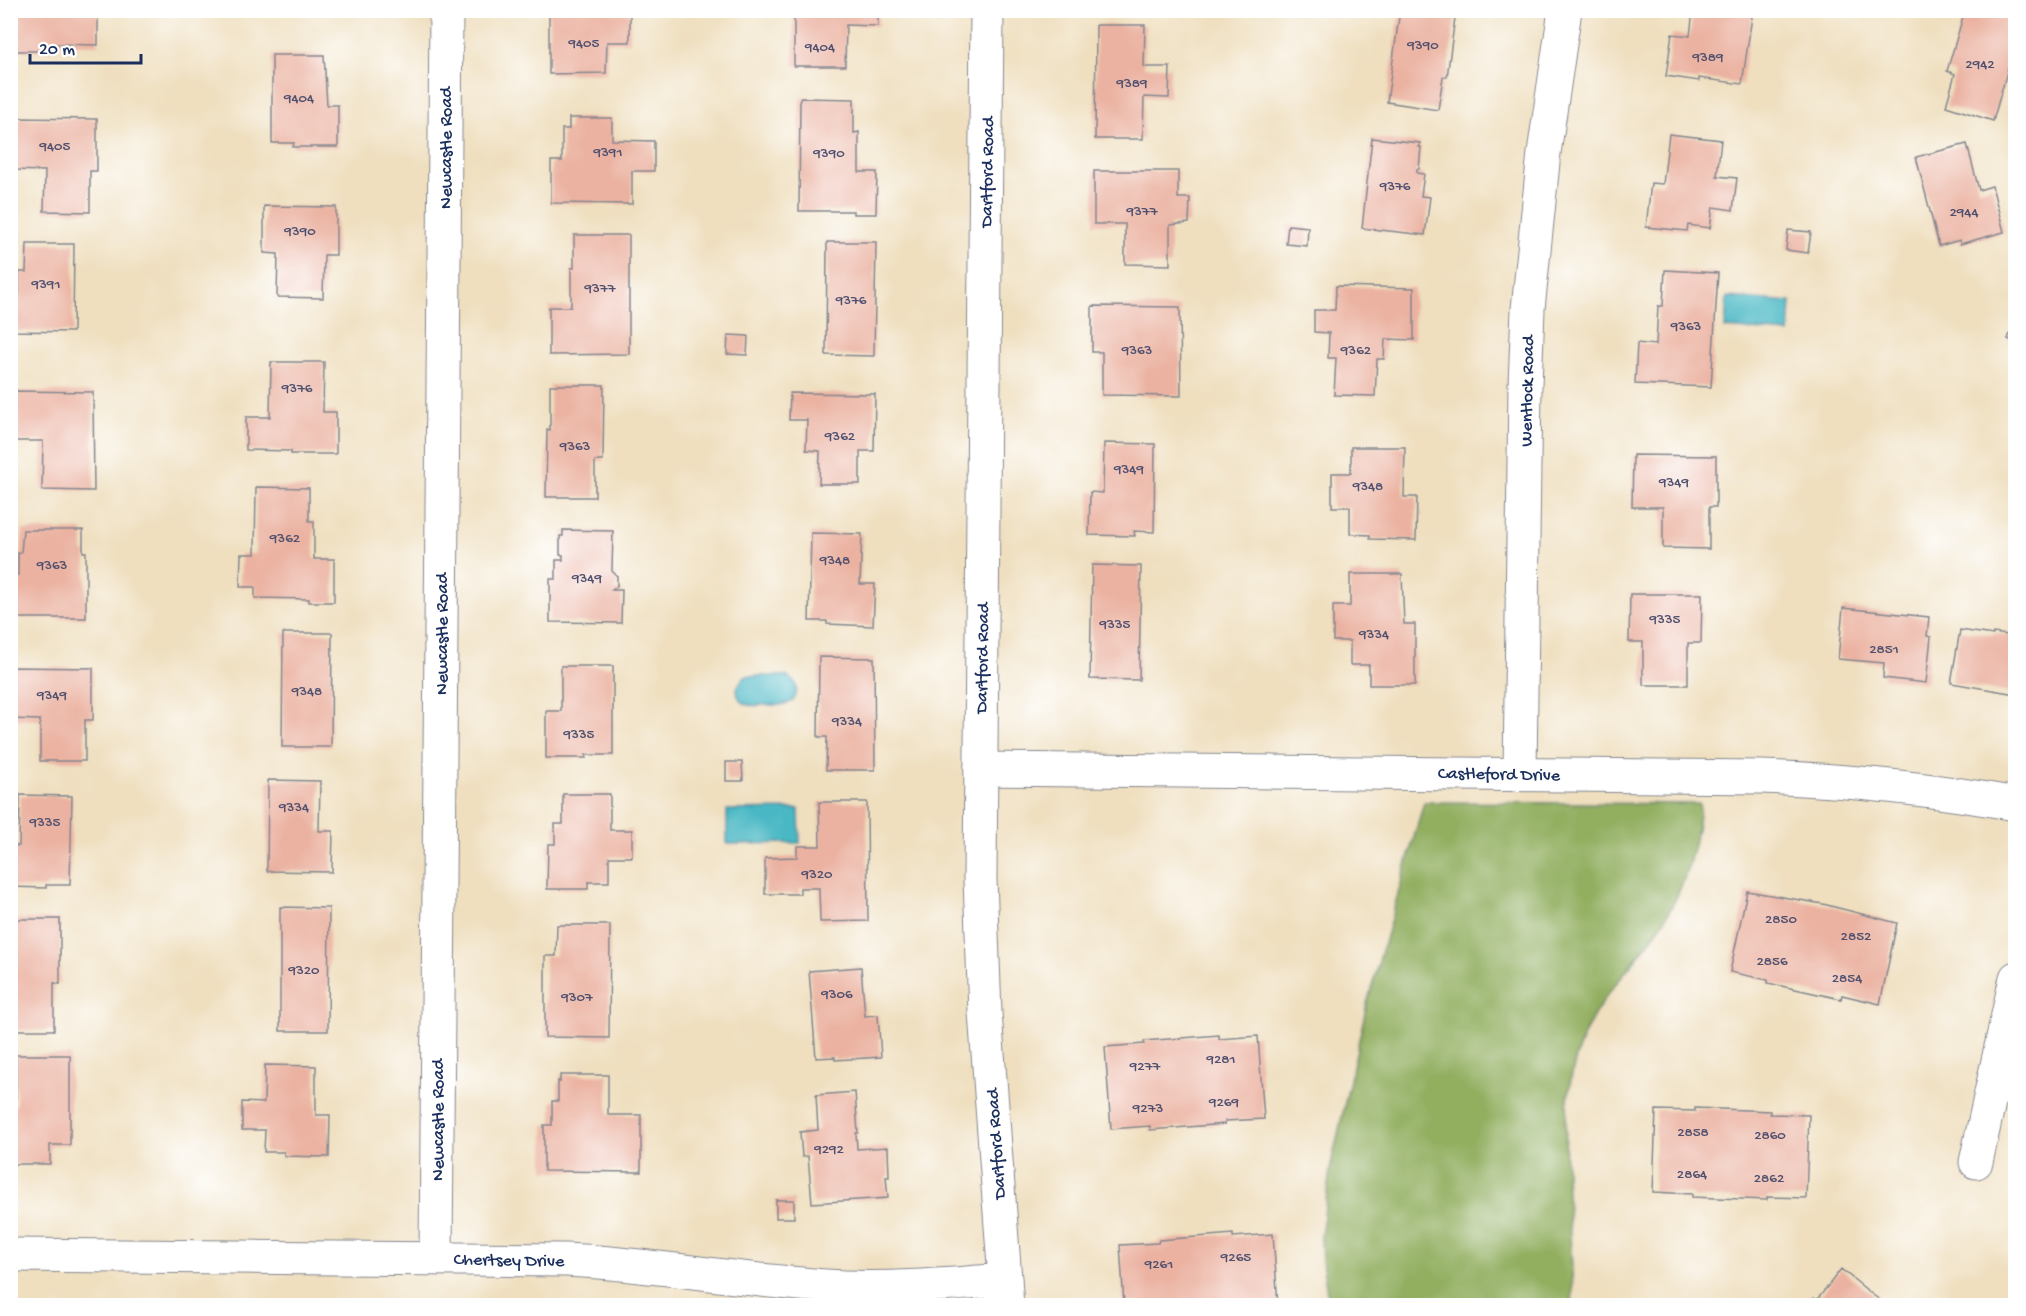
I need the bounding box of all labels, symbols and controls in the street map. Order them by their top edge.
scale bar [30,27,141,65]
house number: 9405 [567,35,600,53]
house number: 9390 [1406,37,1439,55]
house number: 9404 [804,39,835,57]
text: 20 m [39,40,75,61]
house number: 9389 [1691,49,1724,67]
house number: 2942 [1965,56,1995,74]
house number: 9389 [1115,75,1148,93]
street label: Newcastle Road [437,86,458,209]
house number: 9404 [283,90,314,108]
street label: Dartford Road [977,115,1000,229]
house number: 9405 [38,138,71,156]
house number: 9391 [593,144,622,162]
house number: 9390 [812,145,845,163]
house number: 9376 [1379,178,1411,196]
house number: 9377 [1126,203,1159,221]
house number: 2944 [1949,204,1979,222]
house number: 9390 [283,223,316,241]
house number: 9391 [31,276,60,294]
house number: 9377 [584,280,617,298]
house number: 9376 [835,292,867,310]
house number: 9363 [1670,318,1702,336]
street label: Wentlock Road [1517,334,1540,447]
house number: 9363 [1121,342,1153,360]
house number: 9362 [1340,342,1371,360]
house number: 9376 [281,380,313,398]
house number: 9362 [824,428,855,446]
house number: 9363 [559,438,591,456]
house number: 9349 [1113,461,1144,479]
house number: 9349 [1658,474,1689,492]
house number: 9348 [1352,478,1383,496]
house number: 9362 [269,530,300,548]
house number: 9348 [819,552,850,570]
house number: 9363 [36,557,68,575]
house number: 9349 [571,570,602,588]
street label: Newcastle Road [433,572,454,695]
street label: Dartford Road [972,601,995,715]
house number: 9335 [1649,611,1681,629]
house number: 9335 [1099,616,1131,634]
house number: 9334 [1358,626,1389,644]
house number: 2851 [1869,641,1899,659]
house number: 9348 [291,683,322,701]
house number: 9349 [36,687,67,705]
house number: 9334 [831,713,862,731]
house number: 9335 [563,726,595,744]
street label: Castleford Drive [1438,764,1561,787]
house number: 9334 [278,799,309,817]
house number: 9335 [29,814,61,832]
house number: 9320 [800,866,833,884]
house number: 2850 [1765,911,1797,929]
house number: 2852 [1841,928,1871,946]
house number: 2856 [1756,953,1788,971]
house number: 9320 [287,962,320,980]
house number: 2854 [1832,970,1862,988]
house number: 9306 [820,986,853,1004]
house number: 9307 [560,989,594,1007]
house number: 9281 [1205,1051,1236,1069]
street label: Newcastle Road [429,1058,450,1181]
house number: 9277 [1129,1058,1161,1076]
street label: Dartford Road [983,1086,1012,1201]
house number: 9269 [1208,1094,1239,1112]
house number: 9273 [1132,1100,1163,1118]
house number: 2858 [1677,1124,1709,1142]
house number: 2860 [1754,1127,1786,1145]
house number: 9292 [813,1141,844,1159]
house number: 2864 [1677,1166,1707,1184]
house number: 2862 [1754,1170,1784,1188]
house number: 9265 [1220,1249,1251,1267]
street label: Chertsey Drive [453,1250,565,1273]
house number: 9261 [1144,1256,1173,1274]

